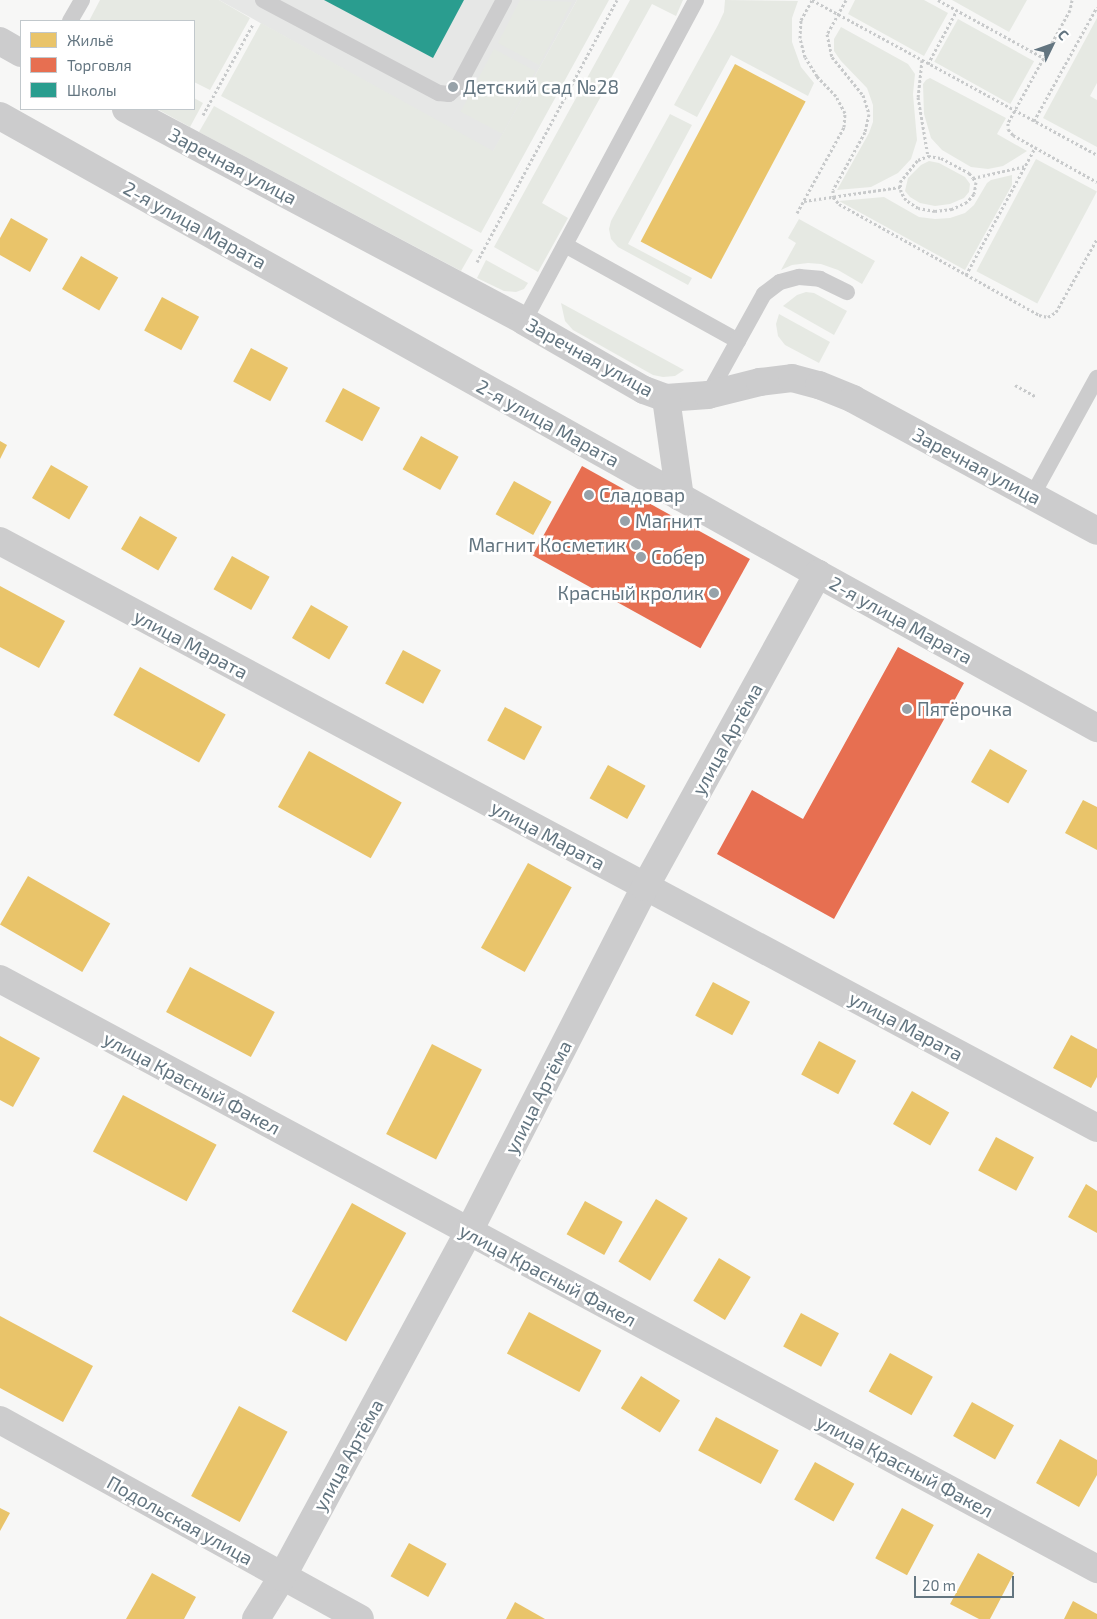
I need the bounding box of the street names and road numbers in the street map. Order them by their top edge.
street label: Заречная улица [165,123,301,209]
street label: 2-я улица Марата [120,176,270,274]
street label: Заречная улица [523,313,657,401]
street label: 2-я улица Марата [473,374,623,472]
street label: Заречная улица [909,423,1045,509]
street label: 2-я улица Марата [826,571,976,669]
street label: улица Марата [130,604,252,684]
street label: улица Артёма [687,679,767,799]
street label: улица Марата [487,795,609,875]
street label: улица Марата [845,986,967,1066]
street label: улица Красный Факел [100,1027,284,1139]
street label: улица Артёма [500,1036,576,1158]
street label: улица Красный Факел [456,1219,640,1331]
street label: улица Артёма [308,1395,388,1515]
street label: улица Красный Факел [813,1410,997,1522]
street label: Подольская улица [103,1470,257,1570]

